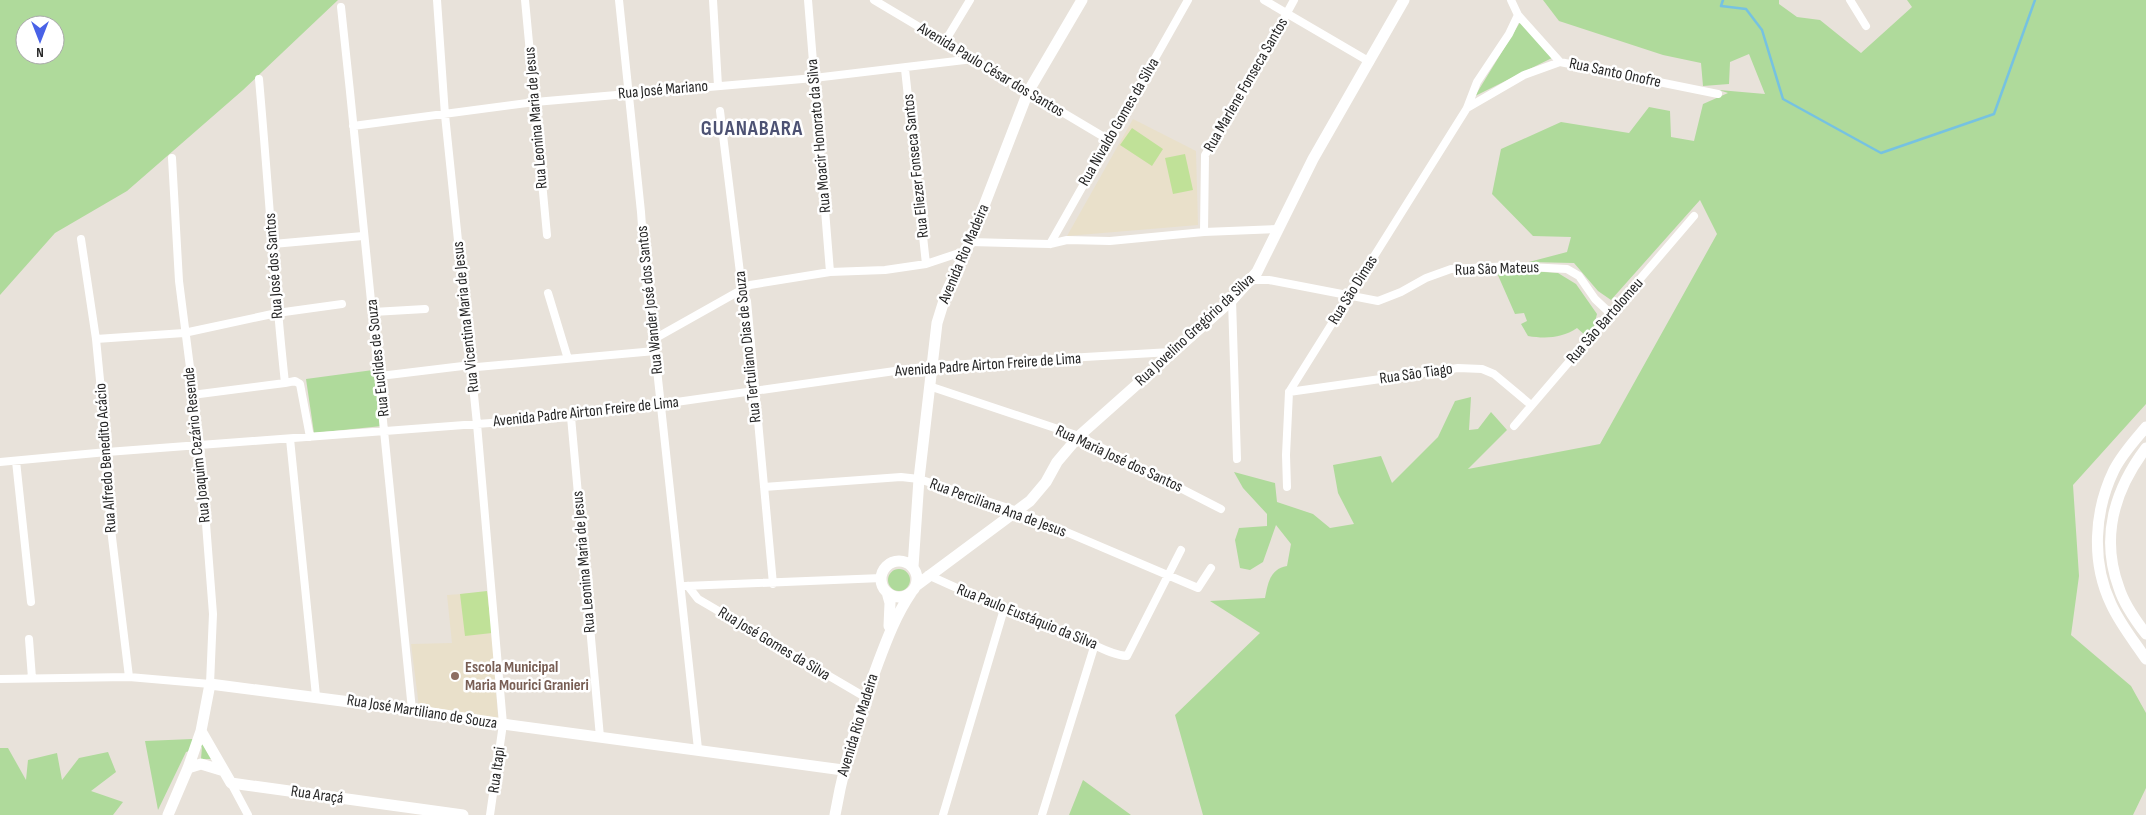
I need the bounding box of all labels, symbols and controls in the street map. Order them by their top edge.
street label: Rua Marlene Fonseca Santos [1200,14,1292,155]
north arrow [15,15,65,65]
street label: Avenida Paulo César dos Santos [913,18,1068,121]
text: N [36,44,44,61]
street label: Rua Leonina Maria de Jesus [520,46,552,190]
street label: Rua Santo Onofre [1567,54,1663,92]
street label: Rua Nivaldo Gomes da Silva [1075,55,1163,189]
street label: Rua Moacir Honorato da Silva [803,58,835,214]
street label: Rua José Mariano [617,77,709,103]
street label: Rua Eliezer Fonseca Santos [899,93,933,239]
district label: GUANABARA [701,116,803,141]
street label: Avenida Rio Madeira [934,201,993,307]
street label: Rua José dos Santos [261,212,287,320]
street label: Rua Wander José dos Santos [633,224,667,375]
street label: Rua Vicentina Maria de Jesus [449,240,483,393]
street label: Rua São Dimas [1324,252,1382,328]
street label: Rua São Mateus [1455,258,1540,280]
street label: Rua Tertuliano Dias de Souza [731,270,765,424]
street label: Rua Jovelino Gregório da Silva [1131,270,1259,390]
street label: Rua São Bartolomeu [1563,274,1647,368]
street label: Rua Euclides de Souza [362,298,394,418]
street label: Avenida Padre Airton Freire de Lima [893,349,1082,381]
street label: Rua São Tiago [1378,359,1454,389]
street label: Rua Joaquim Cezário Resende [179,366,215,524]
street label: Rua Alfredo Benedito Acácio [91,383,121,533]
street label: Avenida Padre Airton Freire de Lima [491,393,680,431]
street label: Rua Maria José dos Santos [1052,421,1186,497]
street label: Rua Perciliana Ana de Jesus [927,474,1069,542]
street label: Rua Leonina Maria de Jesus [568,490,600,634]
street label: Rua Paulo Eustáquio da Silva [954,580,1100,654]
street label: Rua José Gomes da Silva [715,603,833,685]
place label: Escola Municipal Maria Mourici Granieri [465,658,589,695]
marker: Escola Municipal Maria Mourici Granieri [449,670,461,682]
street label: Avenida Rio Madeira [833,671,883,779]
street label: Rua José Martiliano de Souza [345,691,499,733]
street label: Rua Itapi [484,746,510,794]
street label: Rua Araçá [290,782,344,808]

